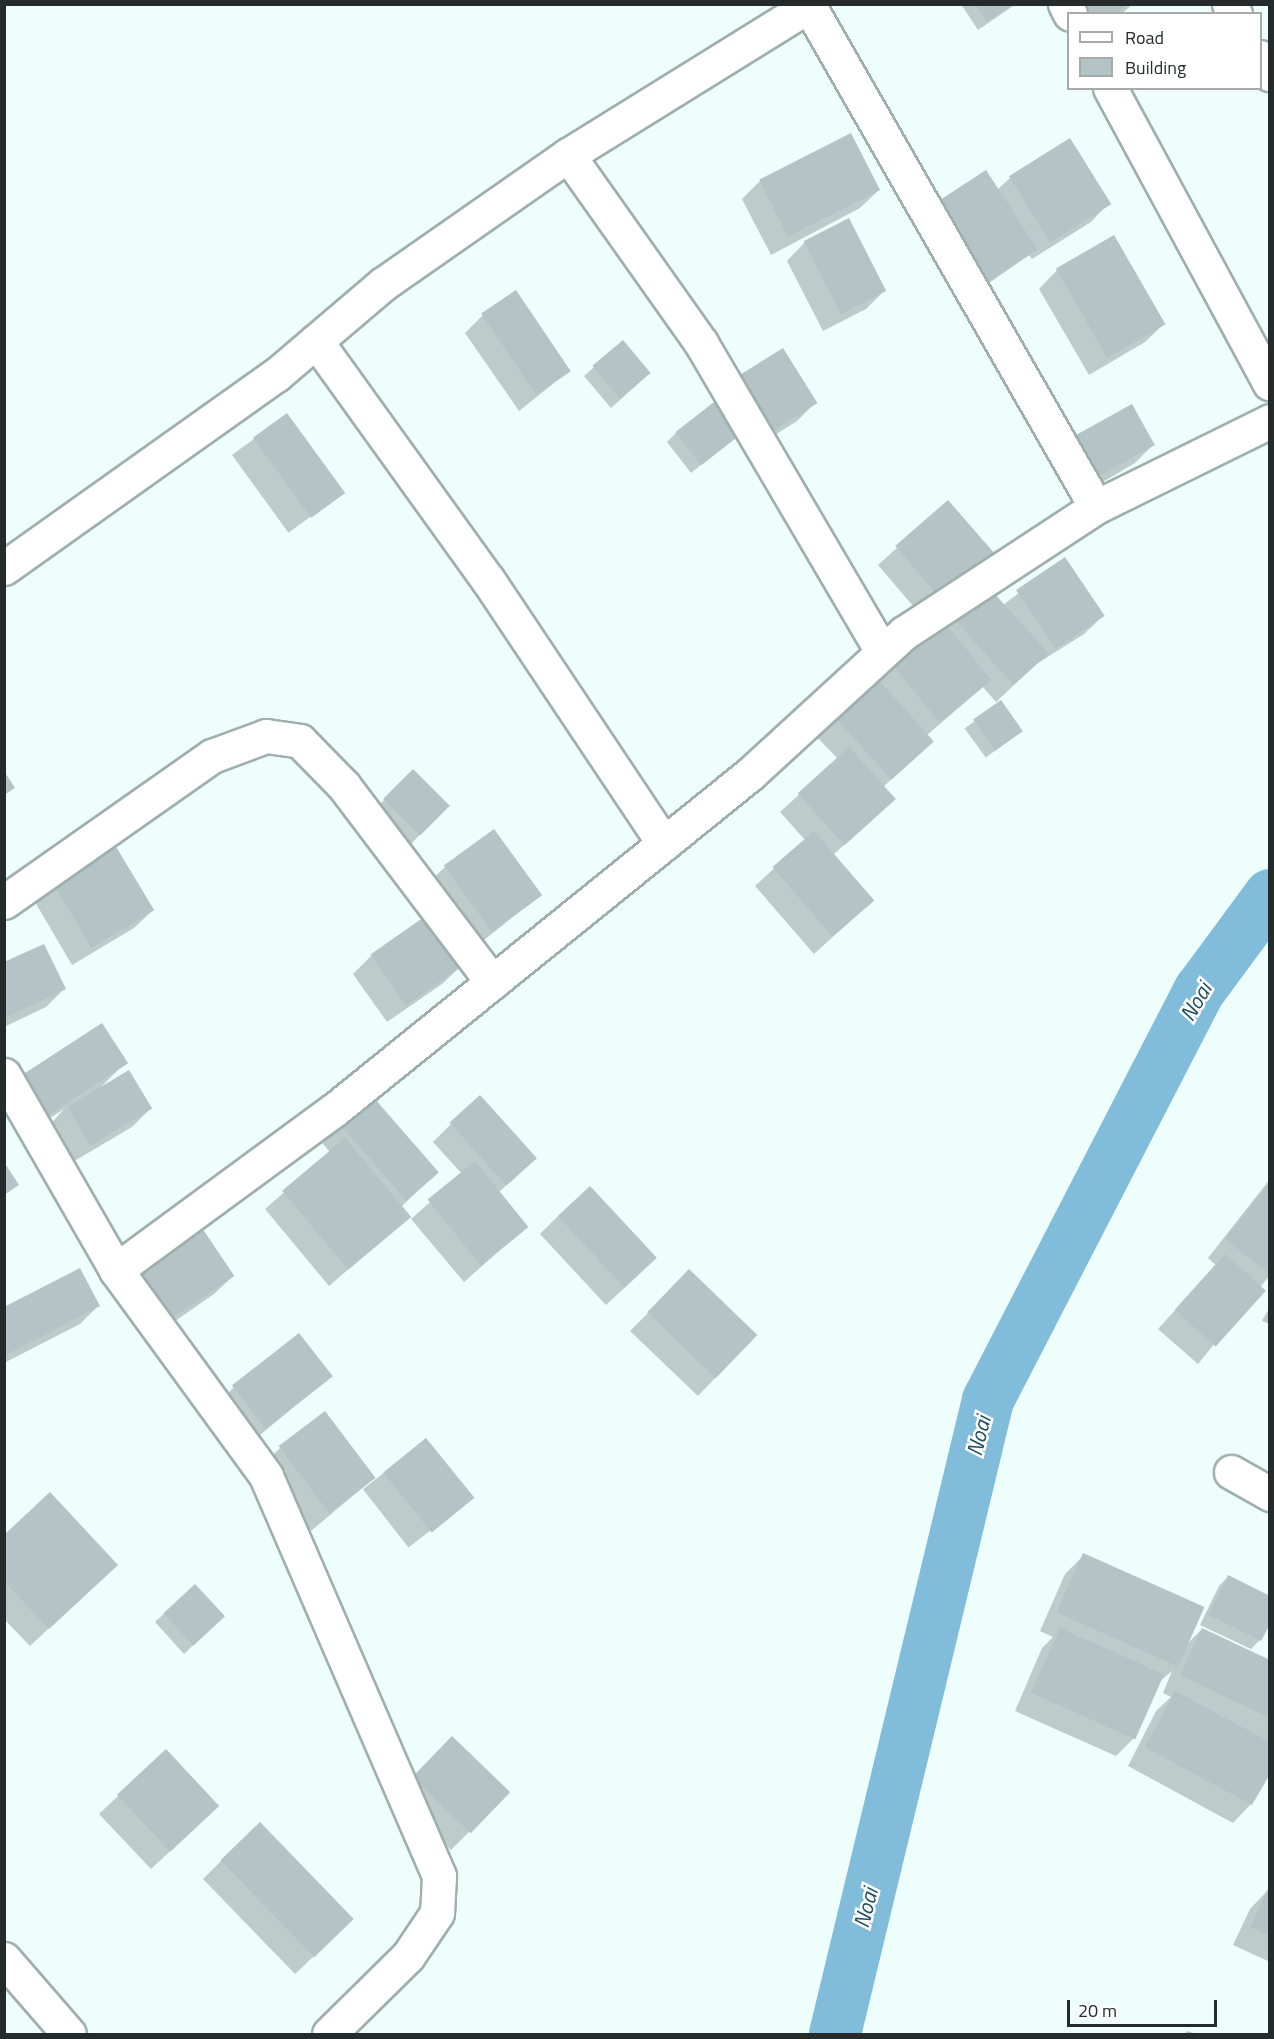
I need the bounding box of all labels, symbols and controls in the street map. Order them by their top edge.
legend [1067,12,1262,90]
text: Road [1125,24,1164,51]
text: Building [1125,54,1186,81]
water label: Noai [1175,978,1217,1026]
water label: Noai [961,1413,997,1459]
water label: Noai [848,1885,884,1931]
scale bar [1070,1988,1220,2026]
text: 20 m [1078,1997,1117,2024]

